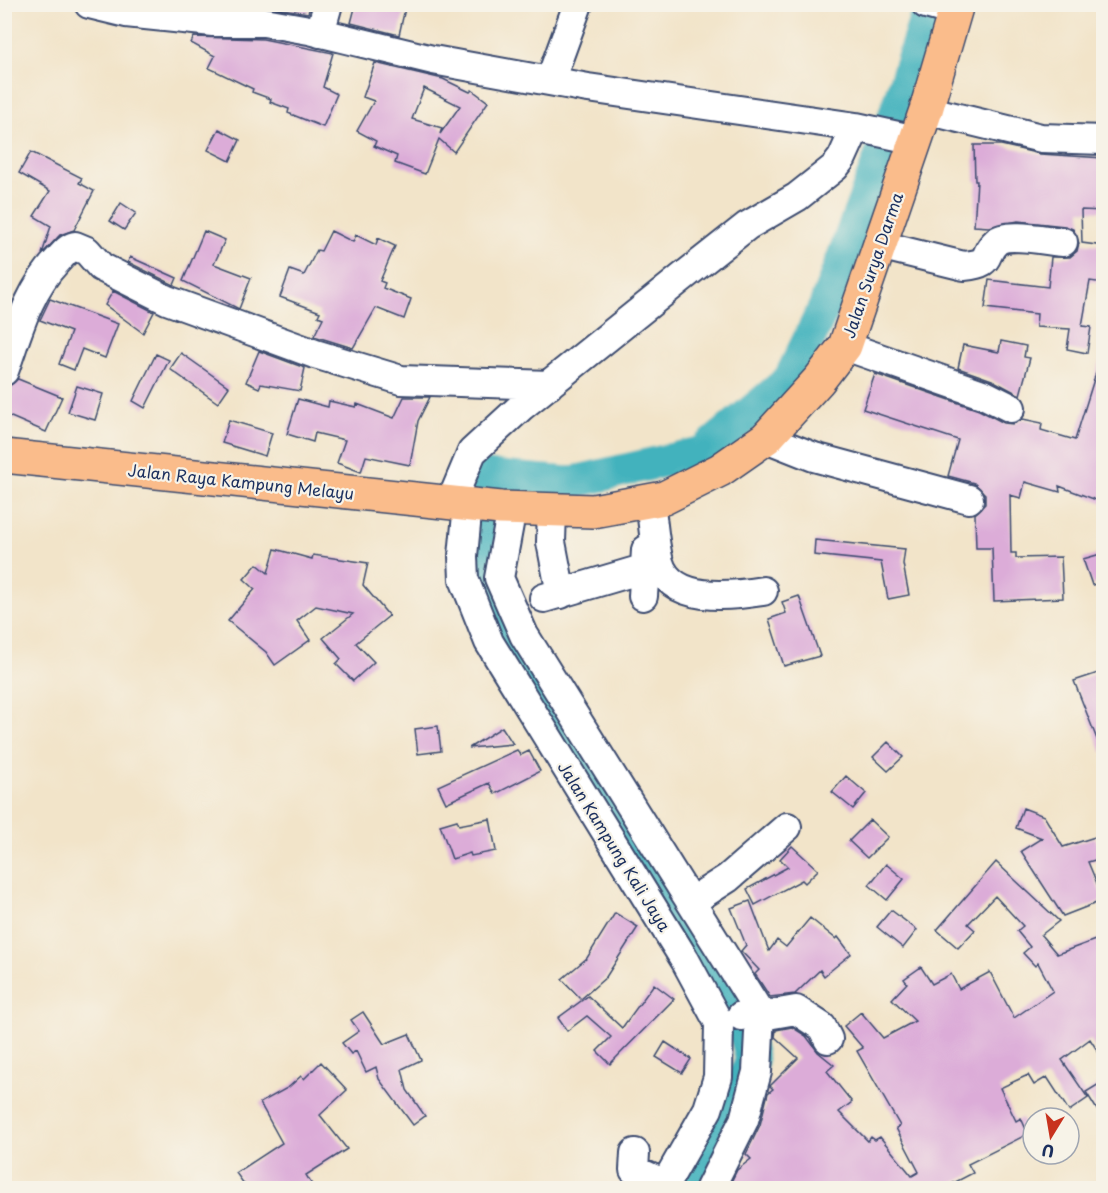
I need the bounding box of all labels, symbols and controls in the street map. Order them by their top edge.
street label: Jalan Surya Darma [836,189,908,341]
street label: Jalan Raya Kampung Melayu [127,457,355,505]
street label: Jalan Kampung Kali Jaya [553,756,677,936]
north arrow [1021,1106,1081,1166]
text: U [1040,1139,1056,1165]

